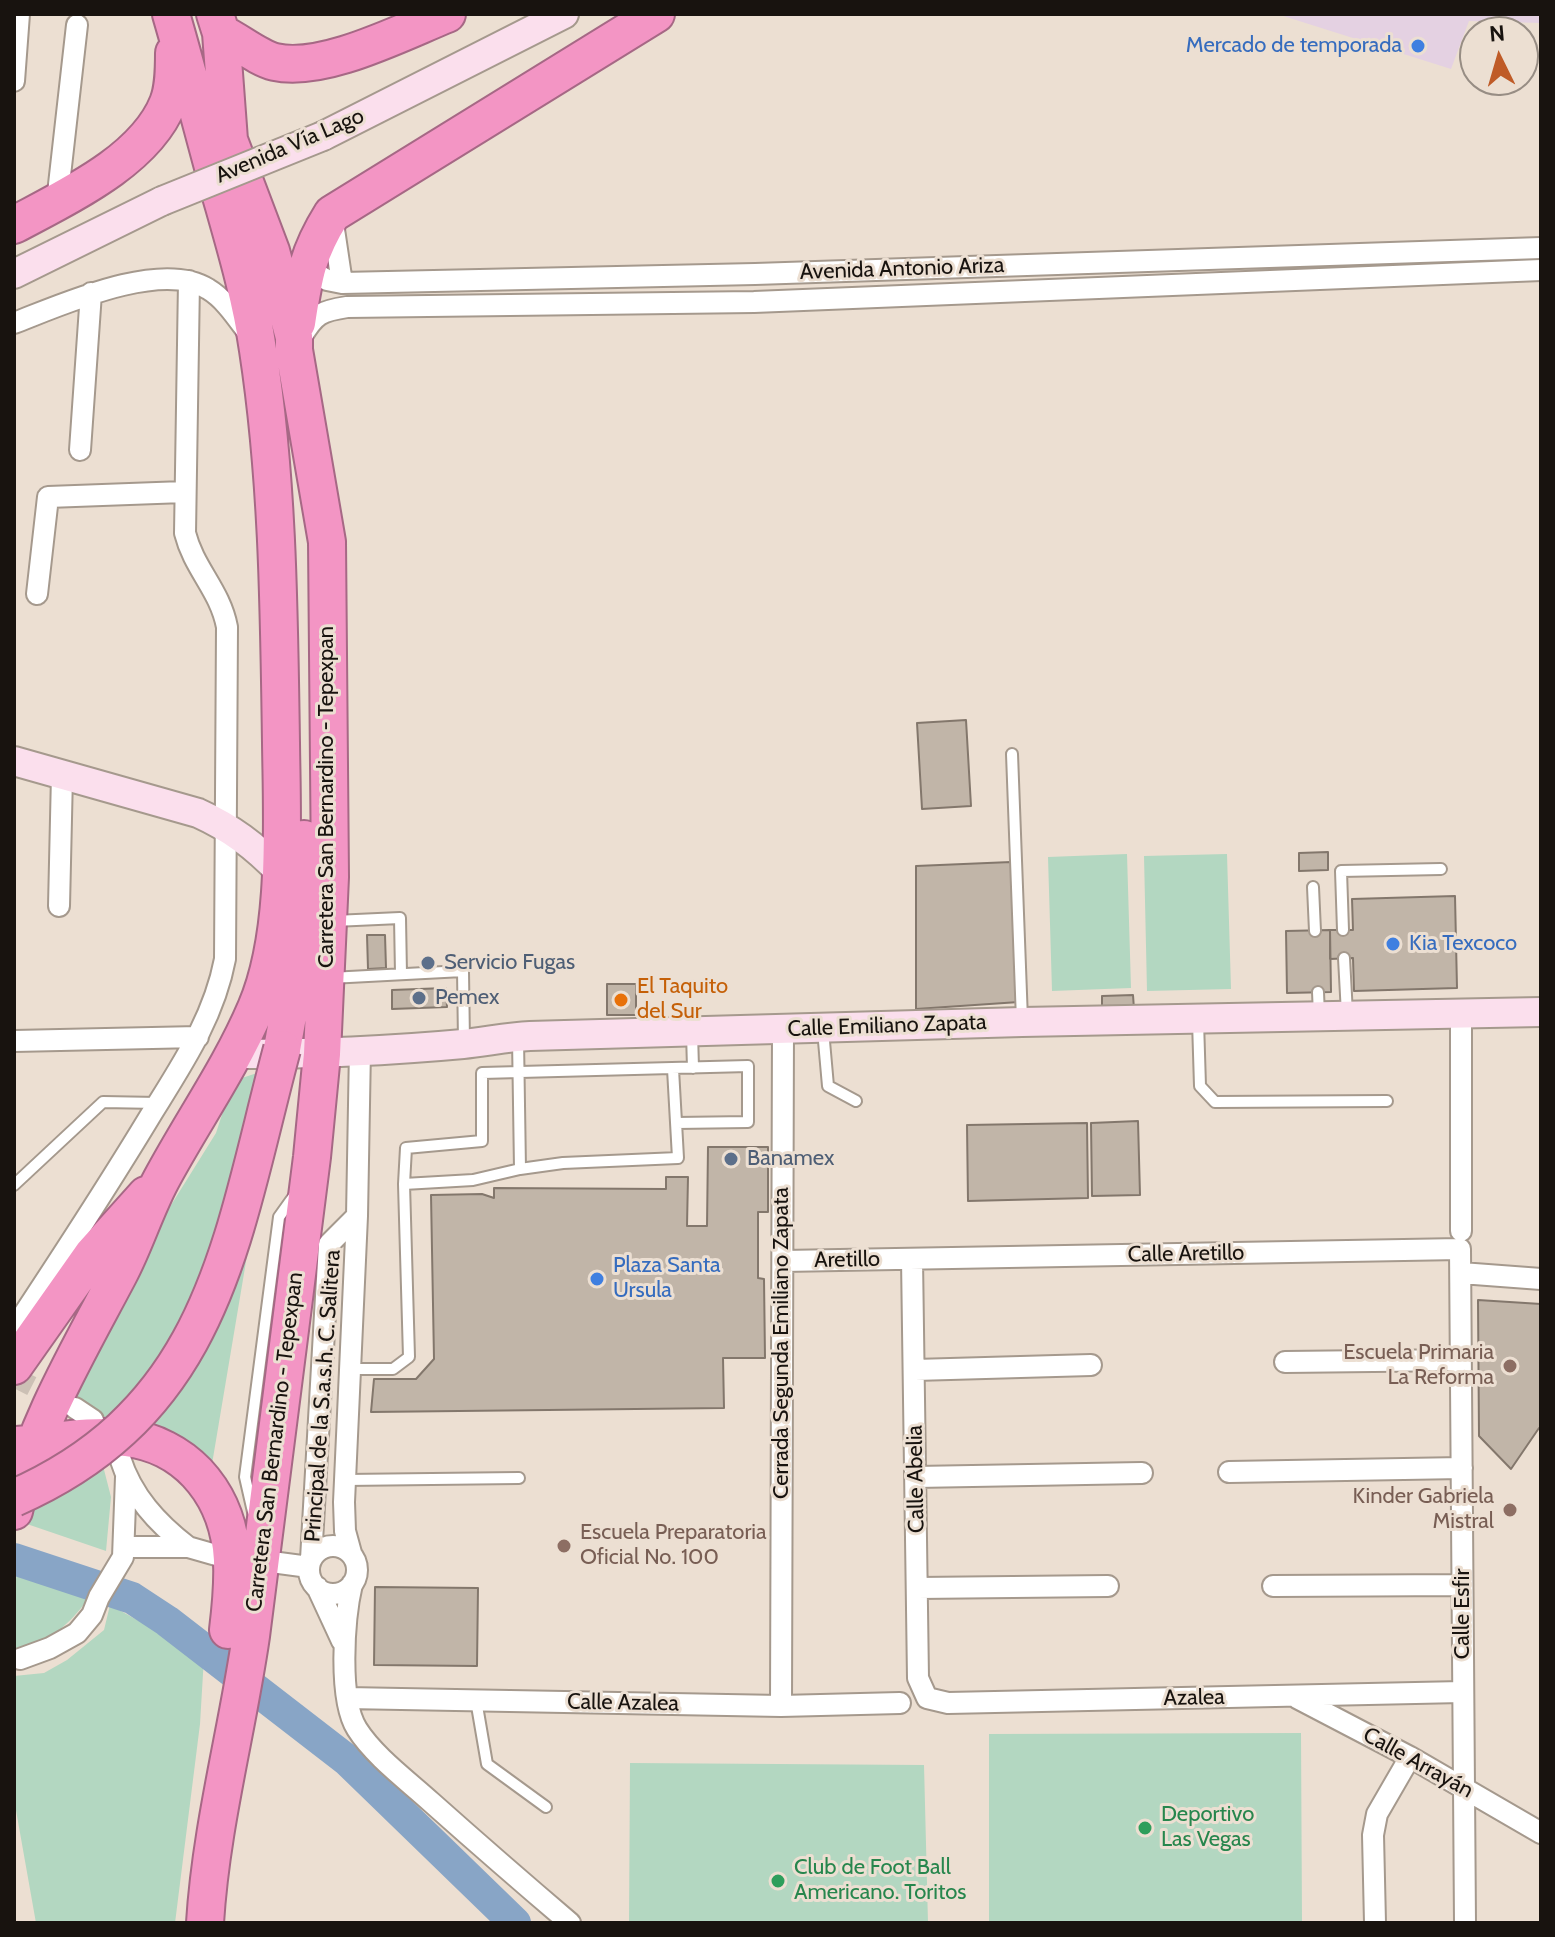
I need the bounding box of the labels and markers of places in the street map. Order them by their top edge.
place label: Mercado de temporada [1186,33,1402,59]
marker: Mercado de temporada [1409,37,1427,55]
place label: Kia Texcoco [1409,931,1517,957]
marker: Kia Texcoco [1384,935,1402,953]
place label: Servicio Fugas [444,950,575,976]
marker: Servicio Fugas [419,954,437,972]
place label: El Taquito del Sur [637,974,728,1026]
place label: Pemex [435,985,499,1011]
marker: Pemex [410,989,428,1007]
marker: El Taquito del Sur [612,991,630,1009]
place label: Banamex [747,1146,834,1172]
marker: Banamex [722,1150,740,1168]
place label: Plaza Santa Ursula [613,1253,721,1304]
marker: Plaza Santa Ursula [588,1270,606,1288]
place label: Escuela Primaria La Reforma [1343,1340,1494,1392]
marker: Escuela Primaria La Reforma [1501,1357,1519,1375]
place label: Kinder Gabriela Mistral [1352,1484,1494,1536]
marker: Kinder Gabriela Mistral [1501,1501,1519,1519]
place label: Escuela Preparatoria Oficial No. 100 [580,1520,767,1572]
marker: Escuela Preparatoria Oficial No. 100 [555,1537,573,1555]
place label: Deportivo Las Vegas [1161,1802,1254,1854]
marker: Deportivo Las Vegas [1136,1819,1154,1837]
place label: Club de Foot Ball Americano. Toritos [794,1855,966,1906]
marker: Club de Foot Ball Americano. Toritos [769,1872,787,1890]

